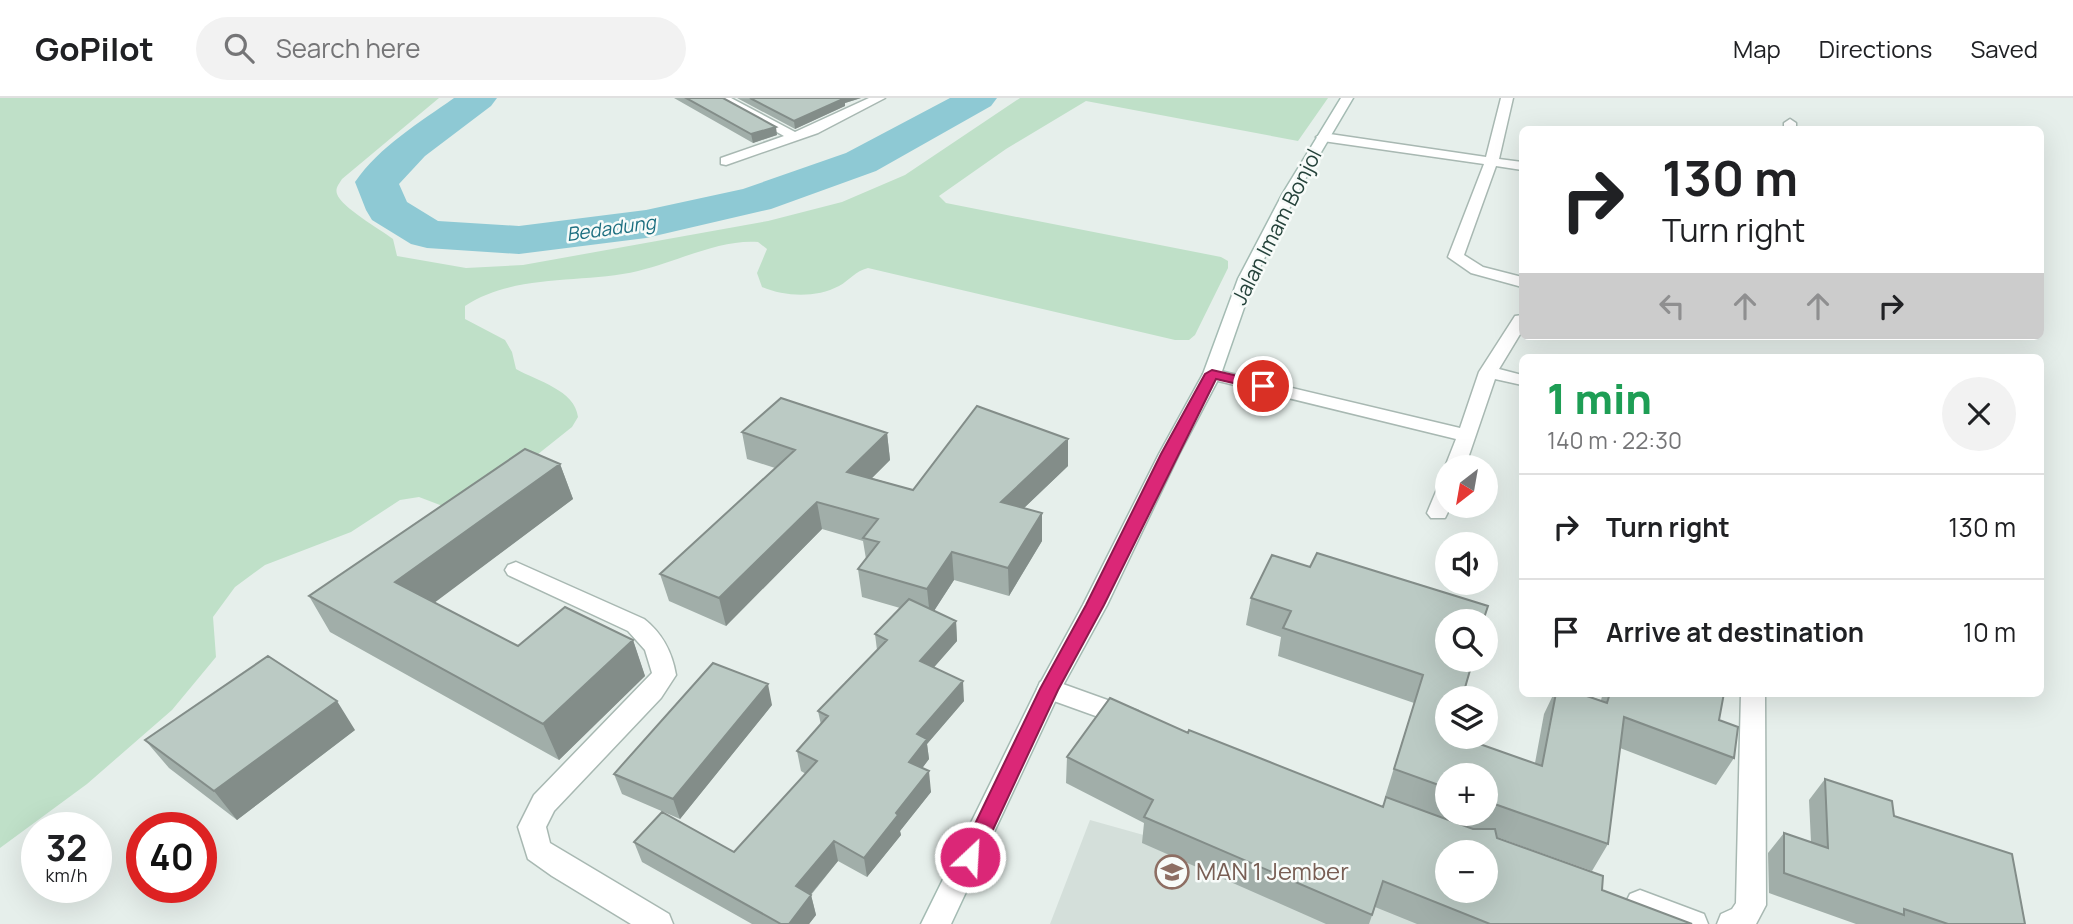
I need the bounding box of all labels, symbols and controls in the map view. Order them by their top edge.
search box [196,17,686,80]
text: GoPilot [35,26,154,71]
icon: search [220,29,258,67]
text: Search here [276,30,420,66]
text: Map [1733,32,1781,65]
text: Directions [1819,32,1932,65]
text: Saved [1970,32,2038,65]
street label: Jalan Imam Bonjol [1225,144,1327,309]
text: 130 m [1662,144,1798,211]
icon: right [1547,154,1638,245]
text: Turn right [1662,208,1805,252]
water label: Bedadung [565,209,659,247]
icon: left [1653,287,1691,325]
icon: ahead [1726,287,1764,325]
icon: ahead [1799,287,1837,325]
icon: right [1872,287,1910,325]
pin [1233,356,1293,416]
icon: arrive [1244,367,1282,405]
text: 1 min [1547,369,1652,427]
button: close [1942,377,2016,451]
text: 140 m · 22:30 [1547,424,1682,456]
north arrow [1435,455,1498,518]
map controls [1435,455,1498,903]
icon: right [1547,508,1585,546]
text: Turn right [1606,509,1730,545]
text: 130 m [1948,509,2016,545]
button: sound [1435,532,1498,595]
button: search [1435,609,1498,672]
icon: arrive [1547,613,1585,651]
text: Arrive at destination [1606,614,1864,650]
text: 10 m [1963,614,2016,650]
button: layers [1435,686,1498,749]
button: + [1435,763,1498,826]
speed limit sign: 40 [126,812,217,903]
position arrow [933,820,1007,894]
text: 32 [46,824,87,872]
button: − [1435,840,1498,903]
school or university icon: MAN 1 Jember [1153,853,1191,891]
place label: MAN 1 Jember [1196,854,1349,887]
text: km/h [46,863,87,887]

